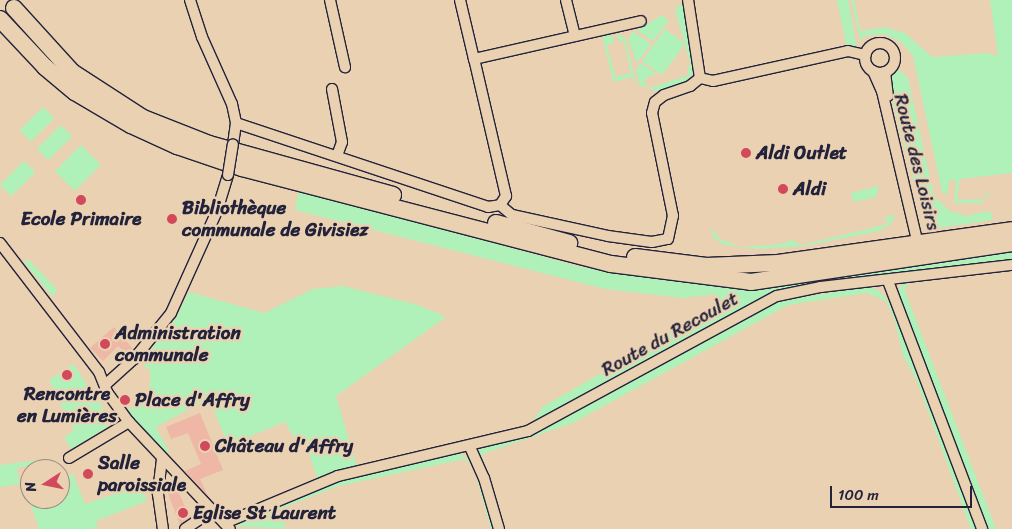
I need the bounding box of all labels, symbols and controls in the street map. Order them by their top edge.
street label: Route des Loisirs [889,91,945,233]
place label: Aldi Outlet [756,142,848,164]
marker: Aldi Outlet [740,147,752,159]
place label: Aldi [793,178,826,200]
marker: Aldi [777,183,789,195]
marker: Ecole Primaire [75,194,87,206]
place label: Bibliothèque communale de Givisiez [182,197,369,241]
place label: Ecole Primaire [20,208,142,230]
marker: Bibliothèque communale de Givisiez [166,213,178,225]
street label: Route du Recoulet [598,287,742,381]
place label: Administration communale [115,322,241,366]
marker: Administration communale [99,338,111,350]
marker: Rencontre en Lumières [61,369,73,381]
place label: Rencontre en Lumières [18,383,116,427]
place label: Place d'Affry [135,389,250,411]
marker: Place d'Affry [119,394,131,406]
place label: Château d'Affry [215,435,353,457]
marker: Château d'Affry [199,440,211,452]
place label: Salle paroissiale [98,452,186,496]
north arrow [20,459,70,509]
marker: Salle paroissiale [82,468,94,480]
scale bar [832,476,974,508]
text: N [18,480,44,494]
text: 100 m [838,482,879,508]
place label: Eglise St Laurent [193,502,335,524]
marker: Eglise St Laurent [177,507,189,519]

